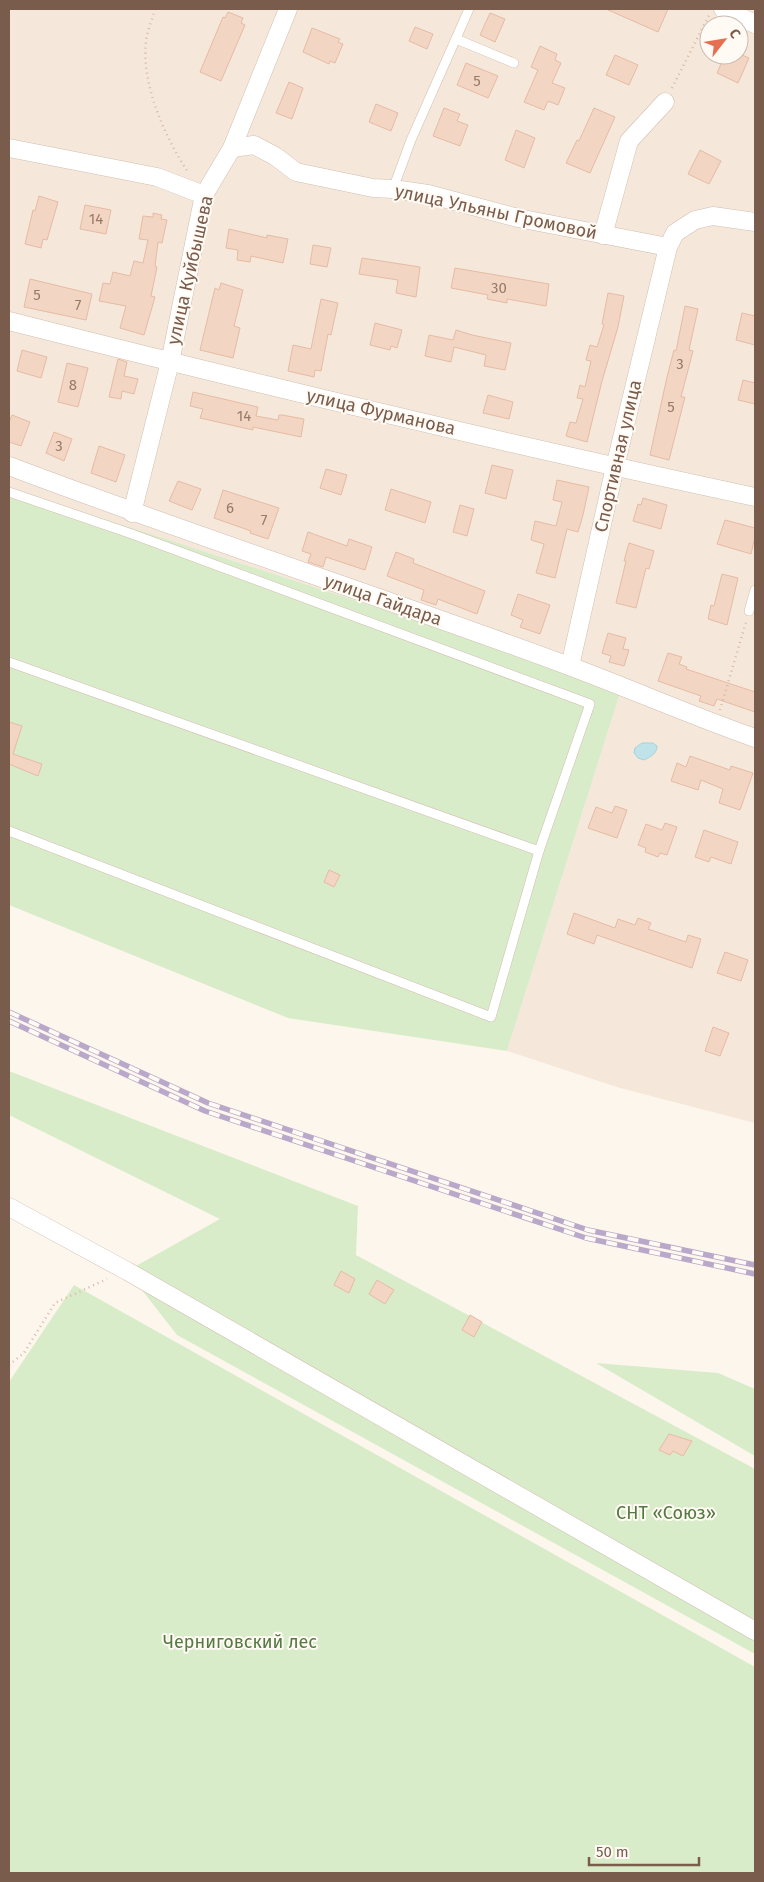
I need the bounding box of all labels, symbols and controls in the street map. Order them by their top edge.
north arrow [699,15,749,65]
text: С [725,26,744,41]
house number: 5 [473,72,481,90]
street label: улица Ульяны Громовой [393,180,599,244]
street label: улица Куйбышева [162,193,218,347]
house number: 14 [89,210,103,228]
house number: 30 [491,279,507,297]
house number: 5 [33,286,41,304]
house number: 7 [75,296,82,314]
house number: 3 [676,355,684,373]
house number: 8 [69,376,77,394]
street label: Спортивная улица [590,378,646,534]
street label: улица Фурманова [304,384,458,440]
house number: 5 [667,398,675,416]
house number: 14 [237,407,251,425]
house number: 3 [55,437,63,455]
house number: 6 [226,499,234,517]
house number: 7 [261,511,268,529]
street label: улица Гайдара [321,570,445,630]
park label: СНТ «Союз» [616,1502,716,1524]
park label: Черниговский лес [163,1631,317,1653]
scale bar [589,1834,699,1866]
text: 50 m [596,1843,629,1861]

